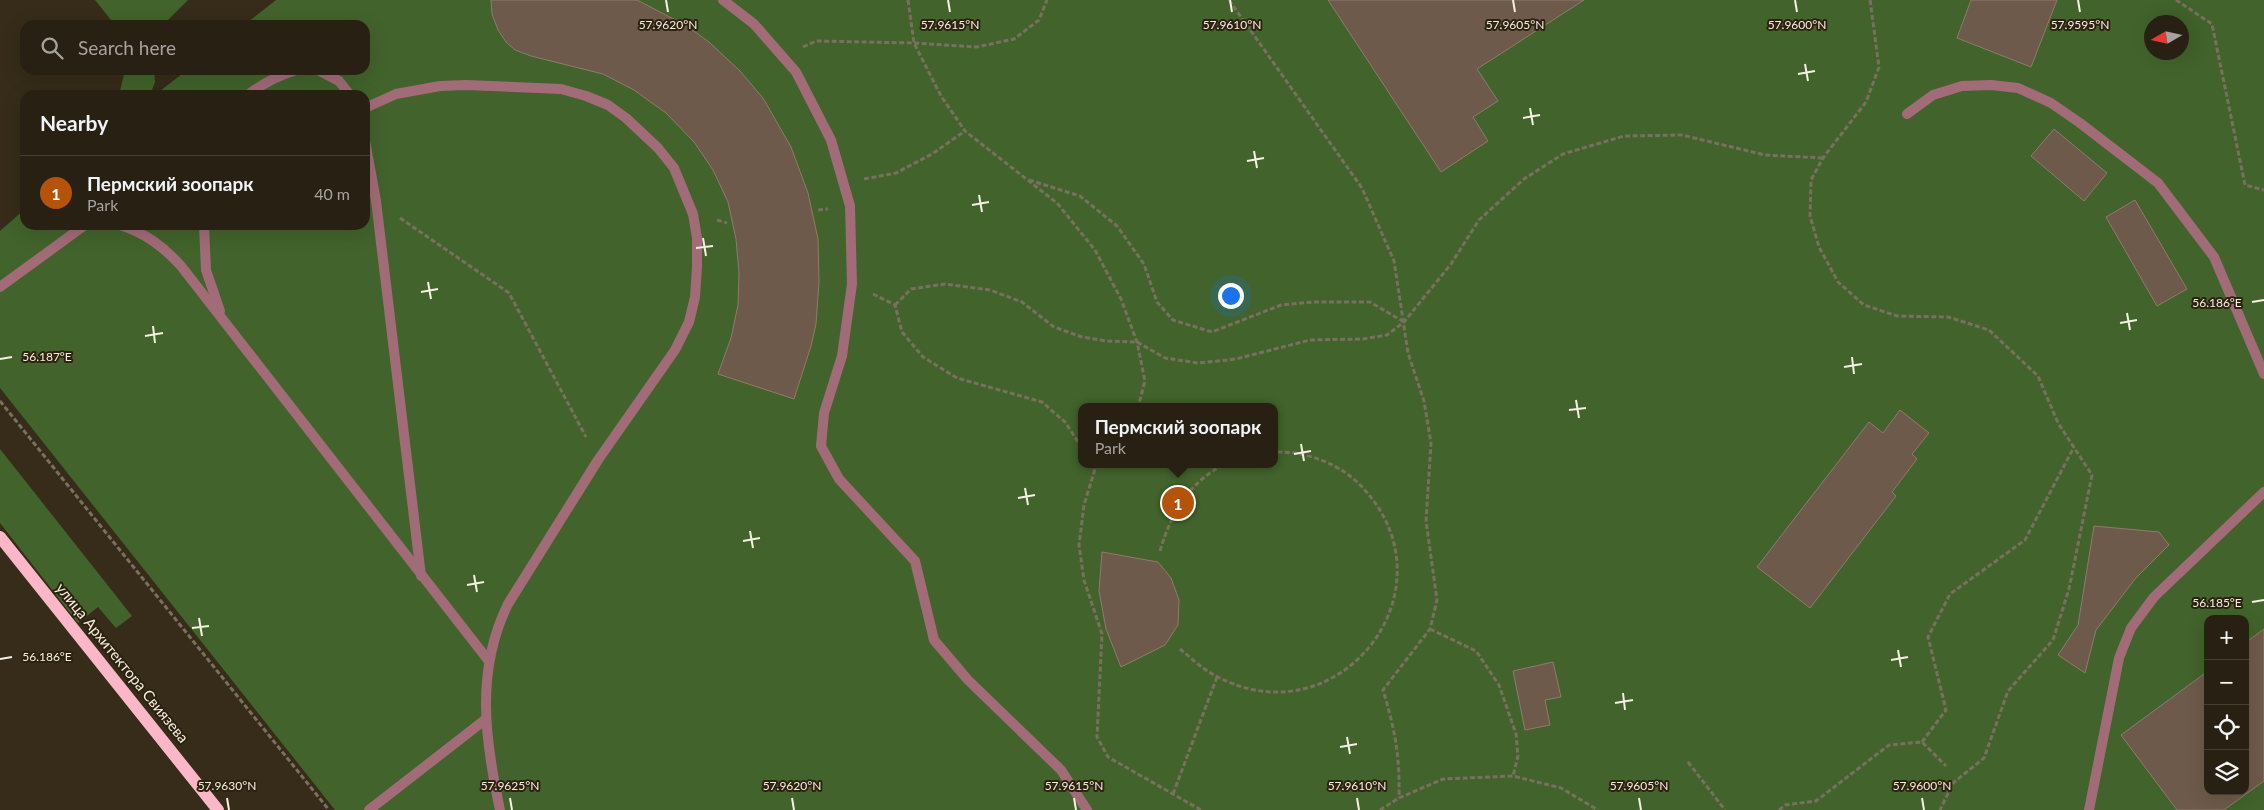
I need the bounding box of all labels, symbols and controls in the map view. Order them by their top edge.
north arrow [2144,15,2189,60]
text: 57.9620°N [639,17,697,32]
text: 57.9615°N [921,17,979,32]
text: 57.9610°N [1203,17,1261,32]
text: 57.9605°N [1486,17,1544,32]
text: 57.9600°N [1768,17,1826,32]
text: 57.9595°N [2051,17,2109,32]
search box [20,20,370,75]
icon: search [38,34,66,62]
text: Search here [78,36,176,59]
text: Nearby [40,110,108,135]
text: Пермский зоопарк [87,172,254,195]
text: 1 [51,184,61,203]
text: 40 m [314,184,350,203]
text: Park [87,195,118,214]
your location [1218,283,1244,309]
text: 56.186°E [2192,295,2242,310]
text: 56.187°E [22,349,72,364]
popup [1078,403,1278,468]
text: Пермский зоопарк [1095,415,1261,438]
text: Park [1095,438,1126,457]
pin: 1 [1162,484,1194,522]
street label: улица Архитектора Свиязева [53,579,193,746]
text: 56.185°E [2192,595,2242,610]
map controls [2204,615,2249,795]
button: + [2204,615,2249,660]
text: 56.186°E [22,649,72,664]
button: − [2204,660,2249,705]
button: locate [2204,705,2249,750]
button: layers [2204,750,2249,795]
text: 57.9630°N [198,778,256,793]
text: 57.9625°N [481,778,539,793]
text: 57.9620°N [763,778,821,793]
text: 57.9615°N [1045,778,1103,793]
text: 57.9610°N [1328,778,1386,793]
text: 57.9605°N [1610,778,1668,793]
text: 57.9600°N [1893,778,1951,793]

